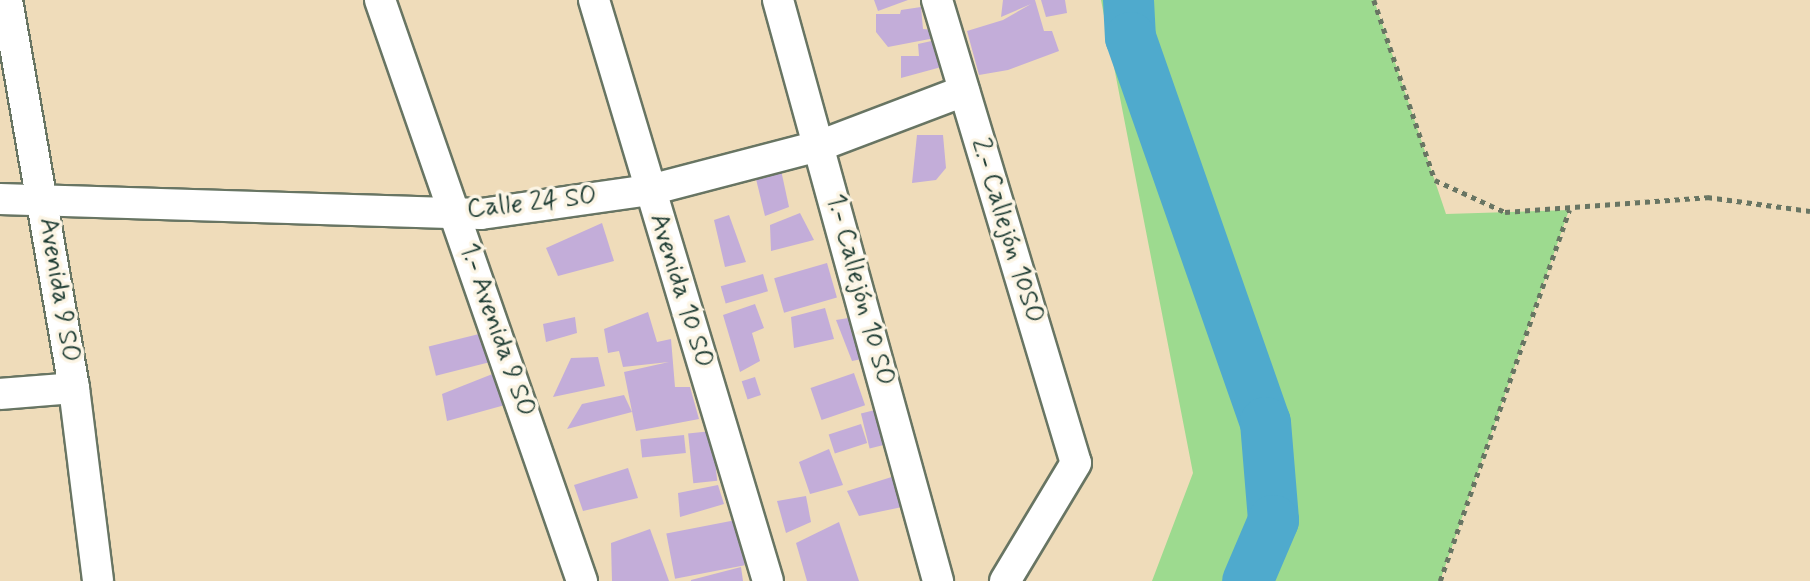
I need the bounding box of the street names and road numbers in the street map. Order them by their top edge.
street label: 2.- Callejón 10SO [963,135,1049,327]
street label: Calle 24 SO [466,182,598,226]
street label: 1.- Callejón 10 SO [818,191,900,389]
street label: Avenida 10 SO [642,210,718,372]
street label: Avenida 9 SO [31,215,85,365]
street label: 1.- Avenida 9 SO [452,239,540,421]

